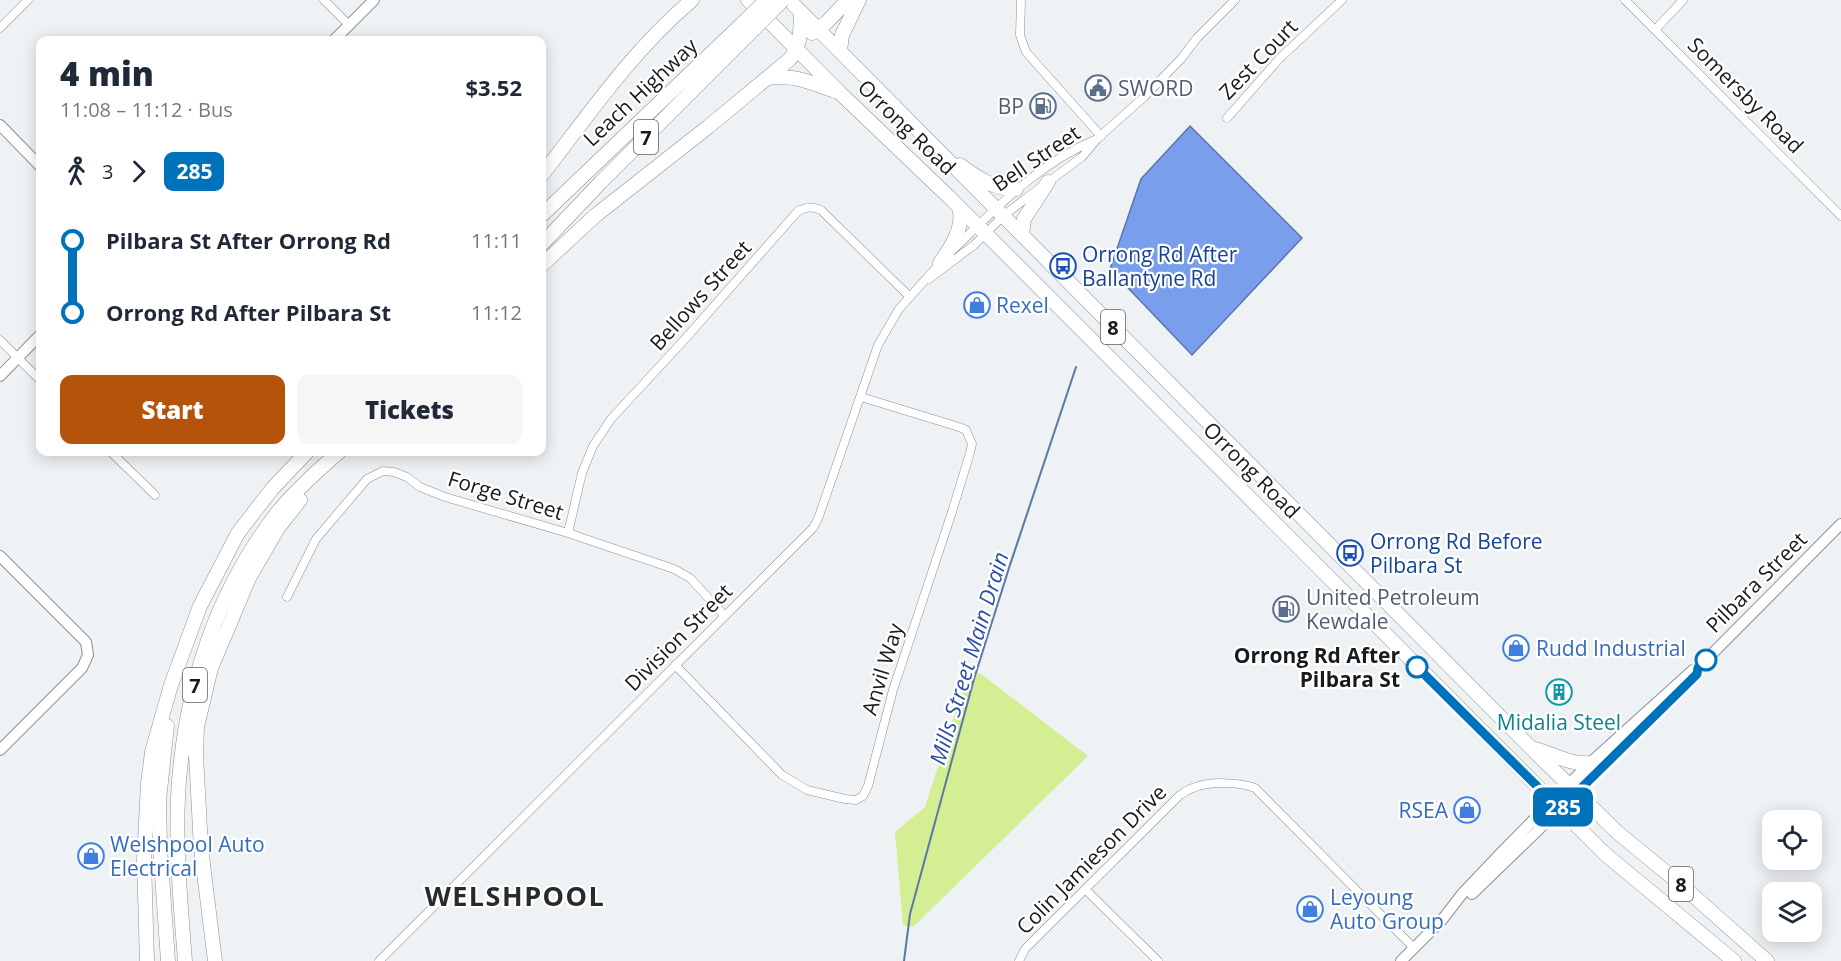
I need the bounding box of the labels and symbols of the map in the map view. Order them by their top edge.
street label: Zest Court [1213,13,1303,105]
street label: Somersby Road [1682,31,1810,159]
street label: Leach Highway [577,32,703,152]
street label: Orrong Road [852,73,962,181]
public building icon: SWORD [1083,73,1113,103]
place label: SWORD [1118,74,1193,102]
fuel station icon: BP [1028,91,1058,121]
place label: BP [998,92,1024,120]
street label: Bell Street [987,118,1085,198]
road number: 7 [634,120,658,154]
street label: Bellows Street [643,234,757,356]
place label: Orrong Rd After Ballantyne Rd [1082,240,1238,292]
bus stop icon: Orrong Rd After Ballantyne Rd [1048,251,1078,281]
shop icon: Rexel [962,290,992,320]
place label: Rexel [996,291,1049,319]
road number: 8 [1101,310,1125,344]
street label: Orrong Road [1198,416,1306,524]
street label: Forge Street [445,464,567,526]
street label: Pilbara Street [1699,525,1813,639]
place label: Orrong Rd Before Pilbara St [1370,527,1543,579]
bus stop icon: Orrong Rd Before Pilbara St [1335,538,1365,568]
water label: Mills Street Main Drain [921,548,1015,768]
street label: Division Street [618,577,738,697]
place label: United Petroleum Kewdale [1306,583,1480,635]
fuel station icon: United Petroleum Kewdale [1271,594,1301,624]
street label: Anvil Way [855,619,909,718]
shop icon: Rudd Industrial [1501,633,1531,663]
place label: Rudd Industrial [1536,634,1686,662]
place label: Orrong Rd After Pilbara St [1234,641,1400,693]
unlabelled marker [1695,649,1717,671]
marker: Orrong Rd After Pilbara St [1406,656,1428,678]
road number: 7 [183,668,207,702]
building icon: Midalia Steel [1544,677,1574,707]
place label: Midalia Steel [1497,708,1621,736]
street label: Colin Jamieson Drive [1010,778,1172,940]
line badge: 285 [1528,788,1598,826]
shop icon: RSEA [1452,795,1482,825]
place label: RSEA [1399,796,1449,824]
place label: Welshpool Auto Electrical [110,830,265,882]
shop icon: Welshpool Auto Electrical [76,841,106,871]
road number: 8 [1669,867,1693,901]
district label: WELSHPOOL [425,877,605,914]
place label: Leyoung Auto Group [1330,883,1444,935]
shop icon: Leyoung Auto Group [1295,894,1325,924]

